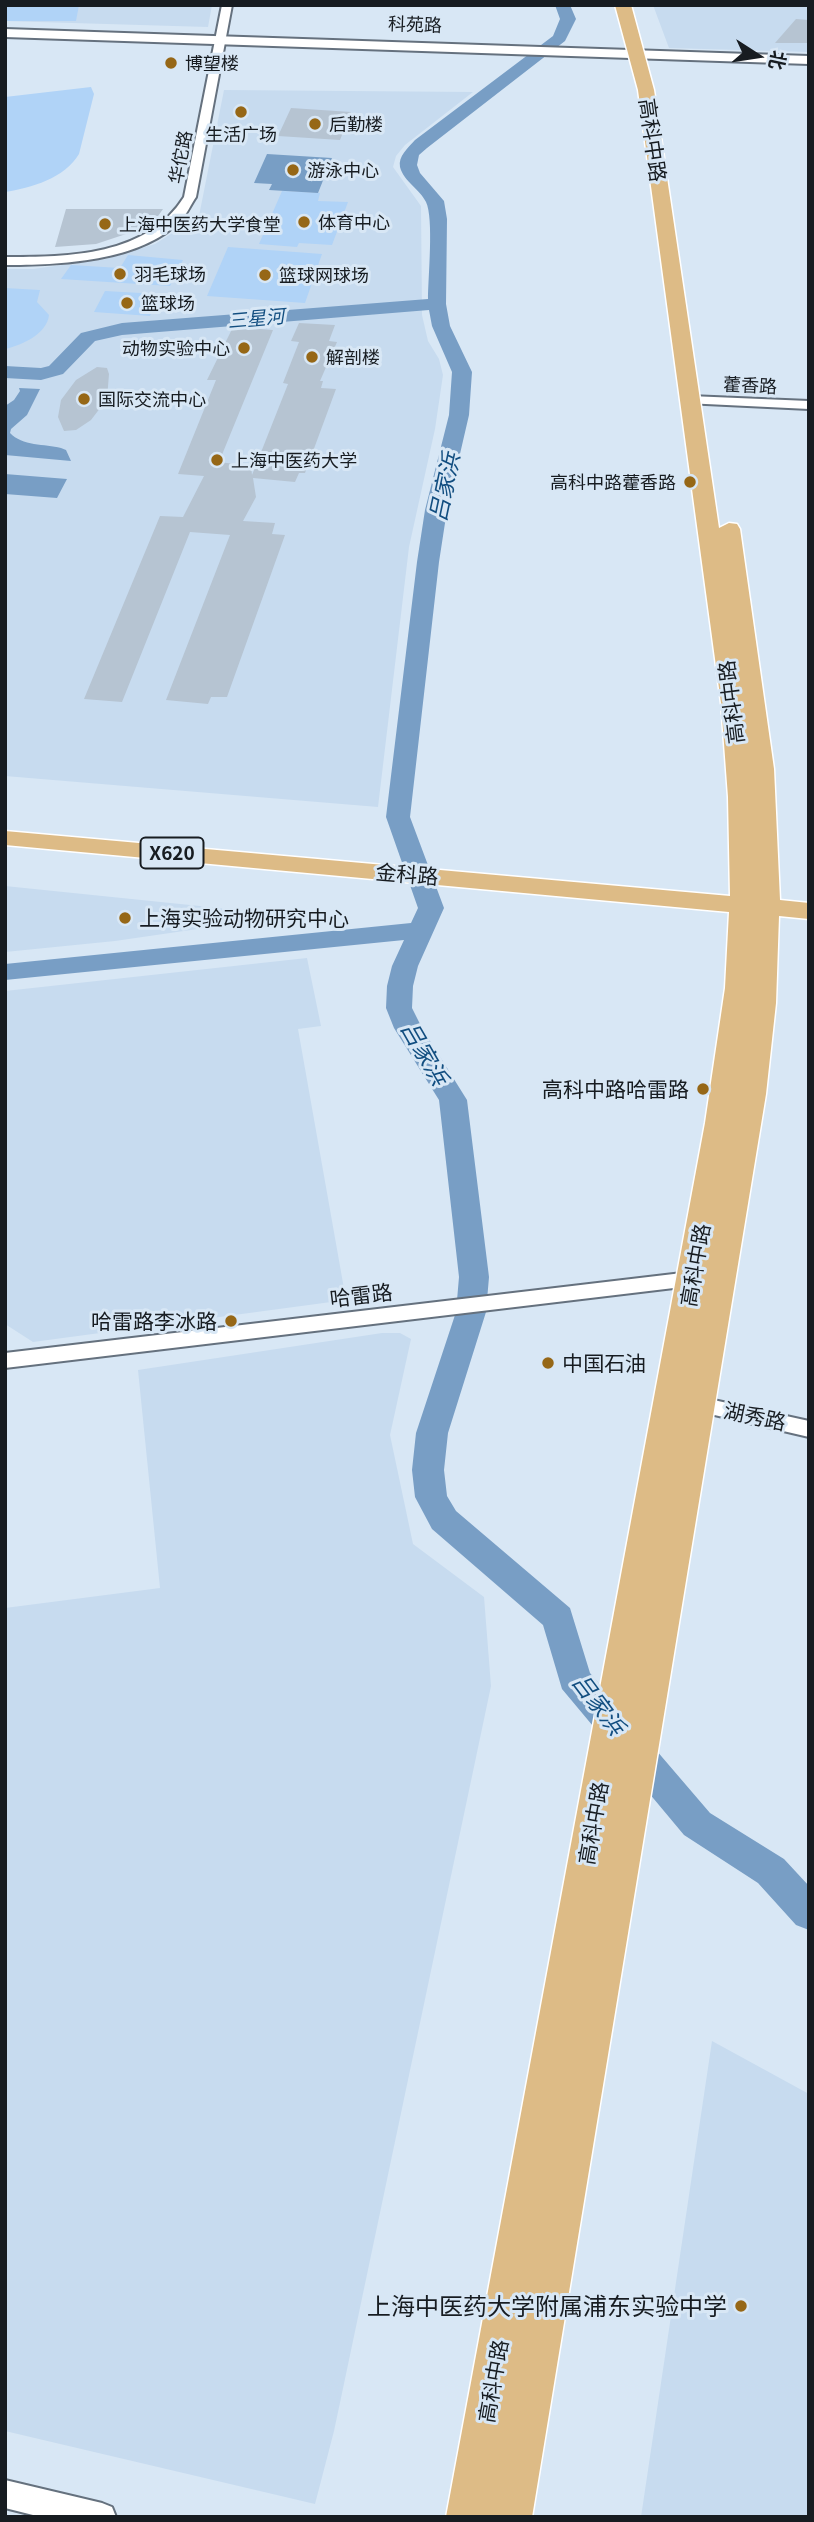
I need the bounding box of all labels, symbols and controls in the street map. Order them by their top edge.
street label: 科苑路 [388,12,442,36]
north arrow [723,21,793,91]
text: 北 [764,48,794,73]
place label: 博望楼 [185,52,239,74]
marker: 博望楼 [163,55,179,71]
street label: 高科中路 [635,97,671,183]
marker: 生活广场 [233,104,249,120]
place label: 后勤楼 [329,113,383,135]
marker: 后勤楼 [307,116,323,132]
place label: 生活广场 [205,123,277,145]
street label: 华佗路 [164,128,196,186]
place label: 游泳中心 [307,159,379,181]
marker: 游泳中心 [285,162,301,178]
place label: 体育中心 [318,211,390,233]
place label: 上海中医药大学食堂 [119,213,281,235]
marker: 体育中心 [296,214,312,230]
marker: 上海中医药大学食堂 [97,216,113,232]
place label: 羽毛球场 [134,263,206,285]
place label: 篮球网球场 [279,264,369,286]
marker: 羽毛球场 [112,266,128,282]
marker: 篮球网球场 [257,267,273,283]
place label: 篮球场 [141,292,195,314]
marker: 篮球场 [119,295,135,311]
water label: 三星河 [227,304,285,332]
place label: 动物实验中心 [122,337,230,359]
marker: 动物实验中心 [236,340,252,356]
place label: 解剖楼 [326,346,380,368]
marker: 解剖楼 [304,349,320,365]
street label: 藿香路 [722,373,778,397]
place label: 国际交流中心 [98,388,206,410]
marker: 国际交流中心 [76,391,92,407]
place label: 上海中医药大学 [231,449,357,471]
water label: 吕家浜 [423,450,465,524]
marker: 上海中医药大学 [209,452,225,468]
place label: 高科中路藿香路 [550,471,676,493]
marker: 高科中路藿香路 [682,474,698,490]
street label: 高科中路 [713,659,749,745]
road number: X620 [140,838,204,868]
street label: 金科路 [375,859,439,889]
place label: 上海实验动物研究中心 [139,905,349,931]
marker: 上海实验动物研究中心 [117,910,133,926]
water label: 吕家浜 [396,1016,454,1090]
place label: 高科中路哈雷路 [542,1076,689,1102]
marker: 高科中路哈雷路 [695,1081,711,1097]
street label: 高科中路 [675,1221,715,1309]
street label: 哈雷路 [328,1279,394,1311]
place label: 哈雷路李冰路 [91,1308,217,1334]
marker: 哈雷路李冰路 [223,1313,239,1329]
place label: 中国石油 [562,1350,646,1376]
marker: 中国石油 [540,1355,556,1371]
street label: 湖秀路 [722,1397,788,1435]
water label: 吕家浜 [567,1668,631,1740]
street label: 高科中路 [573,1779,613,1867]
place label: 上海中医药大学附属浦东实验中学 [367,2292,727,2320]
marker: 上海中医药大学附属浦东实验中学 [733,2298,749,2314]
street label: 高科中路 [473,2337,513,2425]

